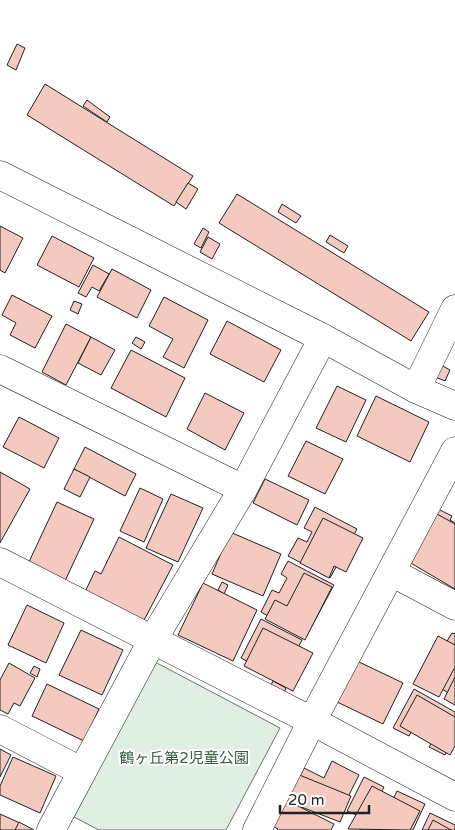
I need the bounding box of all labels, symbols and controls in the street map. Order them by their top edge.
park label: 鶴ヶ丘第2児童公園 [119,749,249,767]
scale bar [280,782,369,814]
text: 20 m [288,791,325,809]

